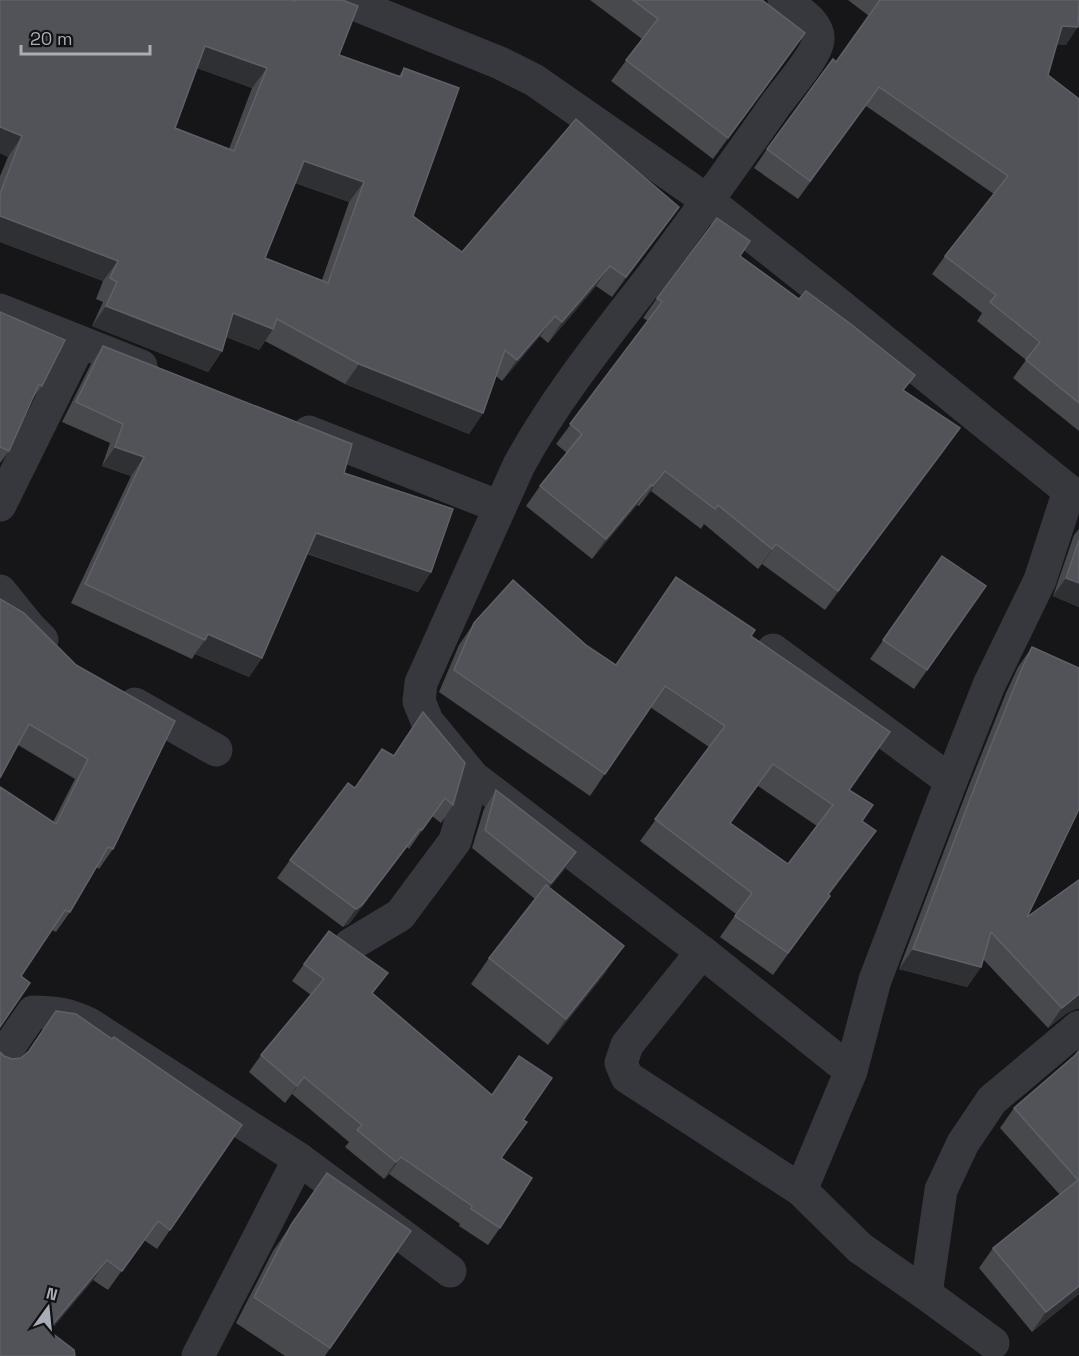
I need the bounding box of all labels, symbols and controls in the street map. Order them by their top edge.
scale bar [21,18,150,56]
text: 20 m [30,27,73,50]
north arrow [18,1278,78,1338]
text: N [44,1282,60,1306]

